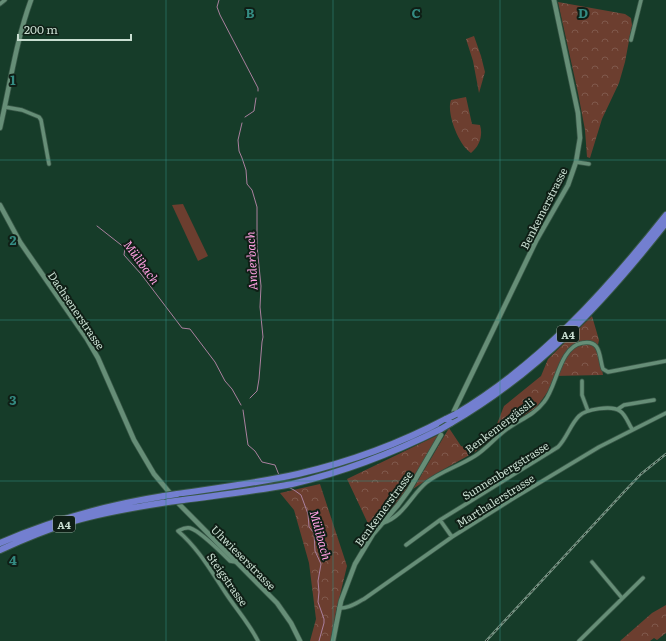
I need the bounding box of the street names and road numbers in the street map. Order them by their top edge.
street label: Benkemerstrasse [516,164,571,251]
street label: Dachsenerstrasse [45,268,109,353]
road number: A4 [557,326,579,342]
street label: Benkemergässli [461,393,537,456]
street label: Sunnenbergstrasse [459,437,552,503]
street label: Benkemerstrasse [350,467,416,549]
street label: Marthalerstrasse [453,469,537,531]
road number: A4 [53,516,75,532]
street label: Uhwieserstrasse [208,521,280,593]
street label: Steigstrasse [204,549,252,609]

